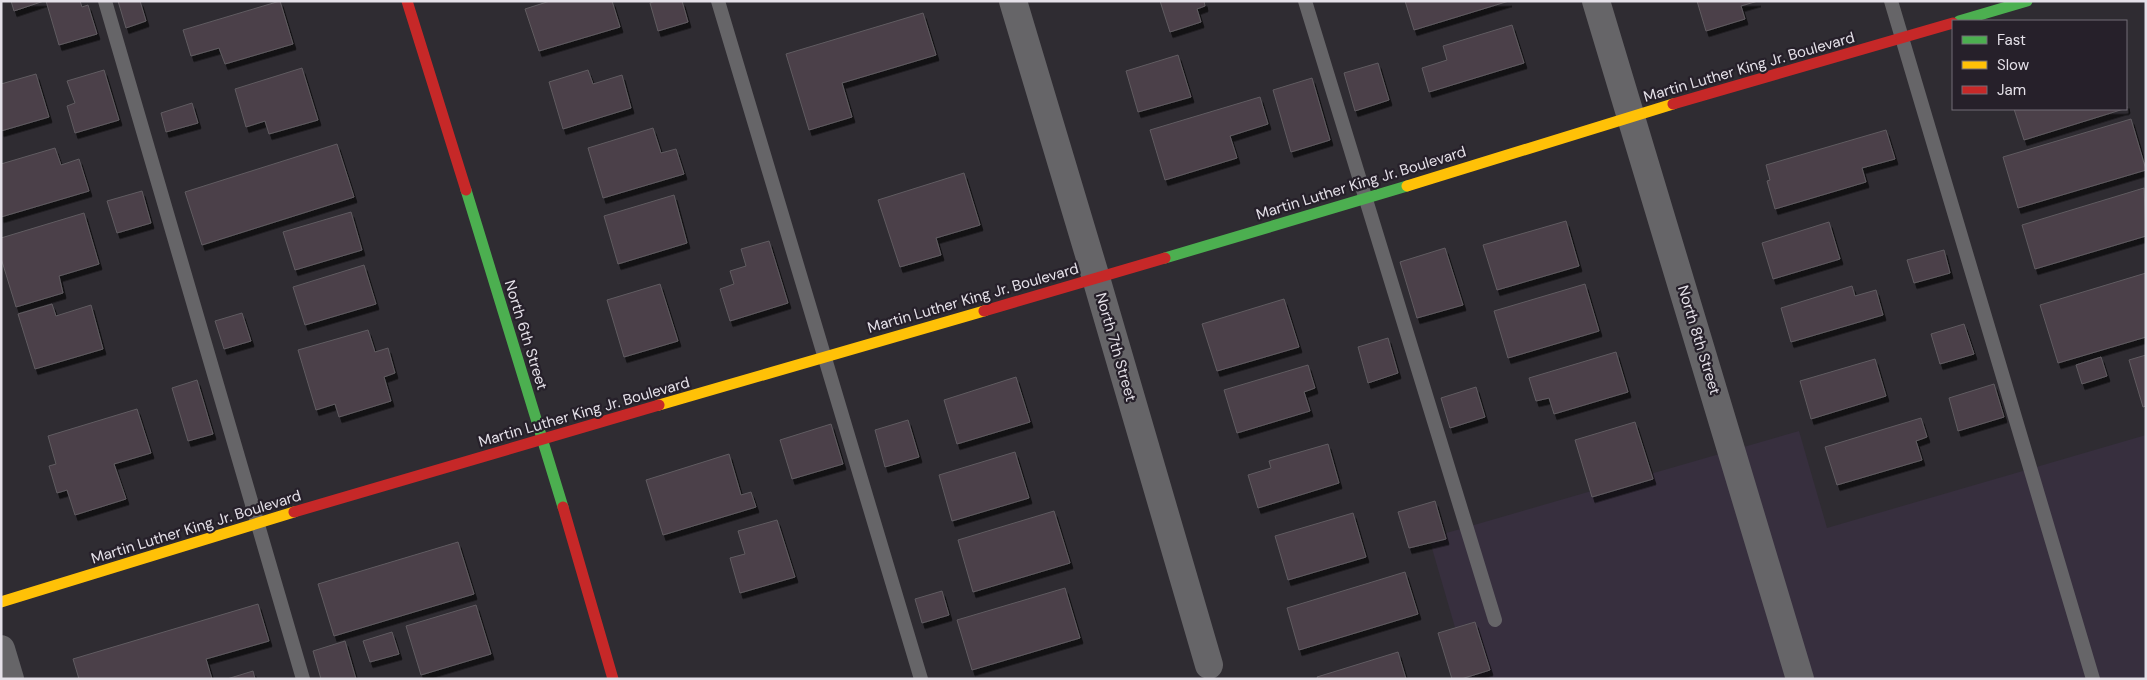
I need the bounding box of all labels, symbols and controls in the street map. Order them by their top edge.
legend [1952,20,2127,110]
street label: Martin Luther King Jr. Boulevard [1641,27,1857,107]
text: Fast [1997,30,2026,50]
text: Slow [1997,55,2030,75]
text: Jam [1997,80,2026,100]
street label: Martin Luther King Jr. Boulevard [1254,141,1468,225]
street label: Martin Luther King Jr. Boulevard [865,258,1081,338]
street label: North 6th Street [500,278,552,392]
street label: North 8th Street [1673,283,1725,397]
street label: North 7th Street [1091,290,1141,404]
street label: Martin Luther King Jr. Boulevard [476,372,692,452]
street label: Martin Luther King Jr. Boulevard [89,485,303,569]

